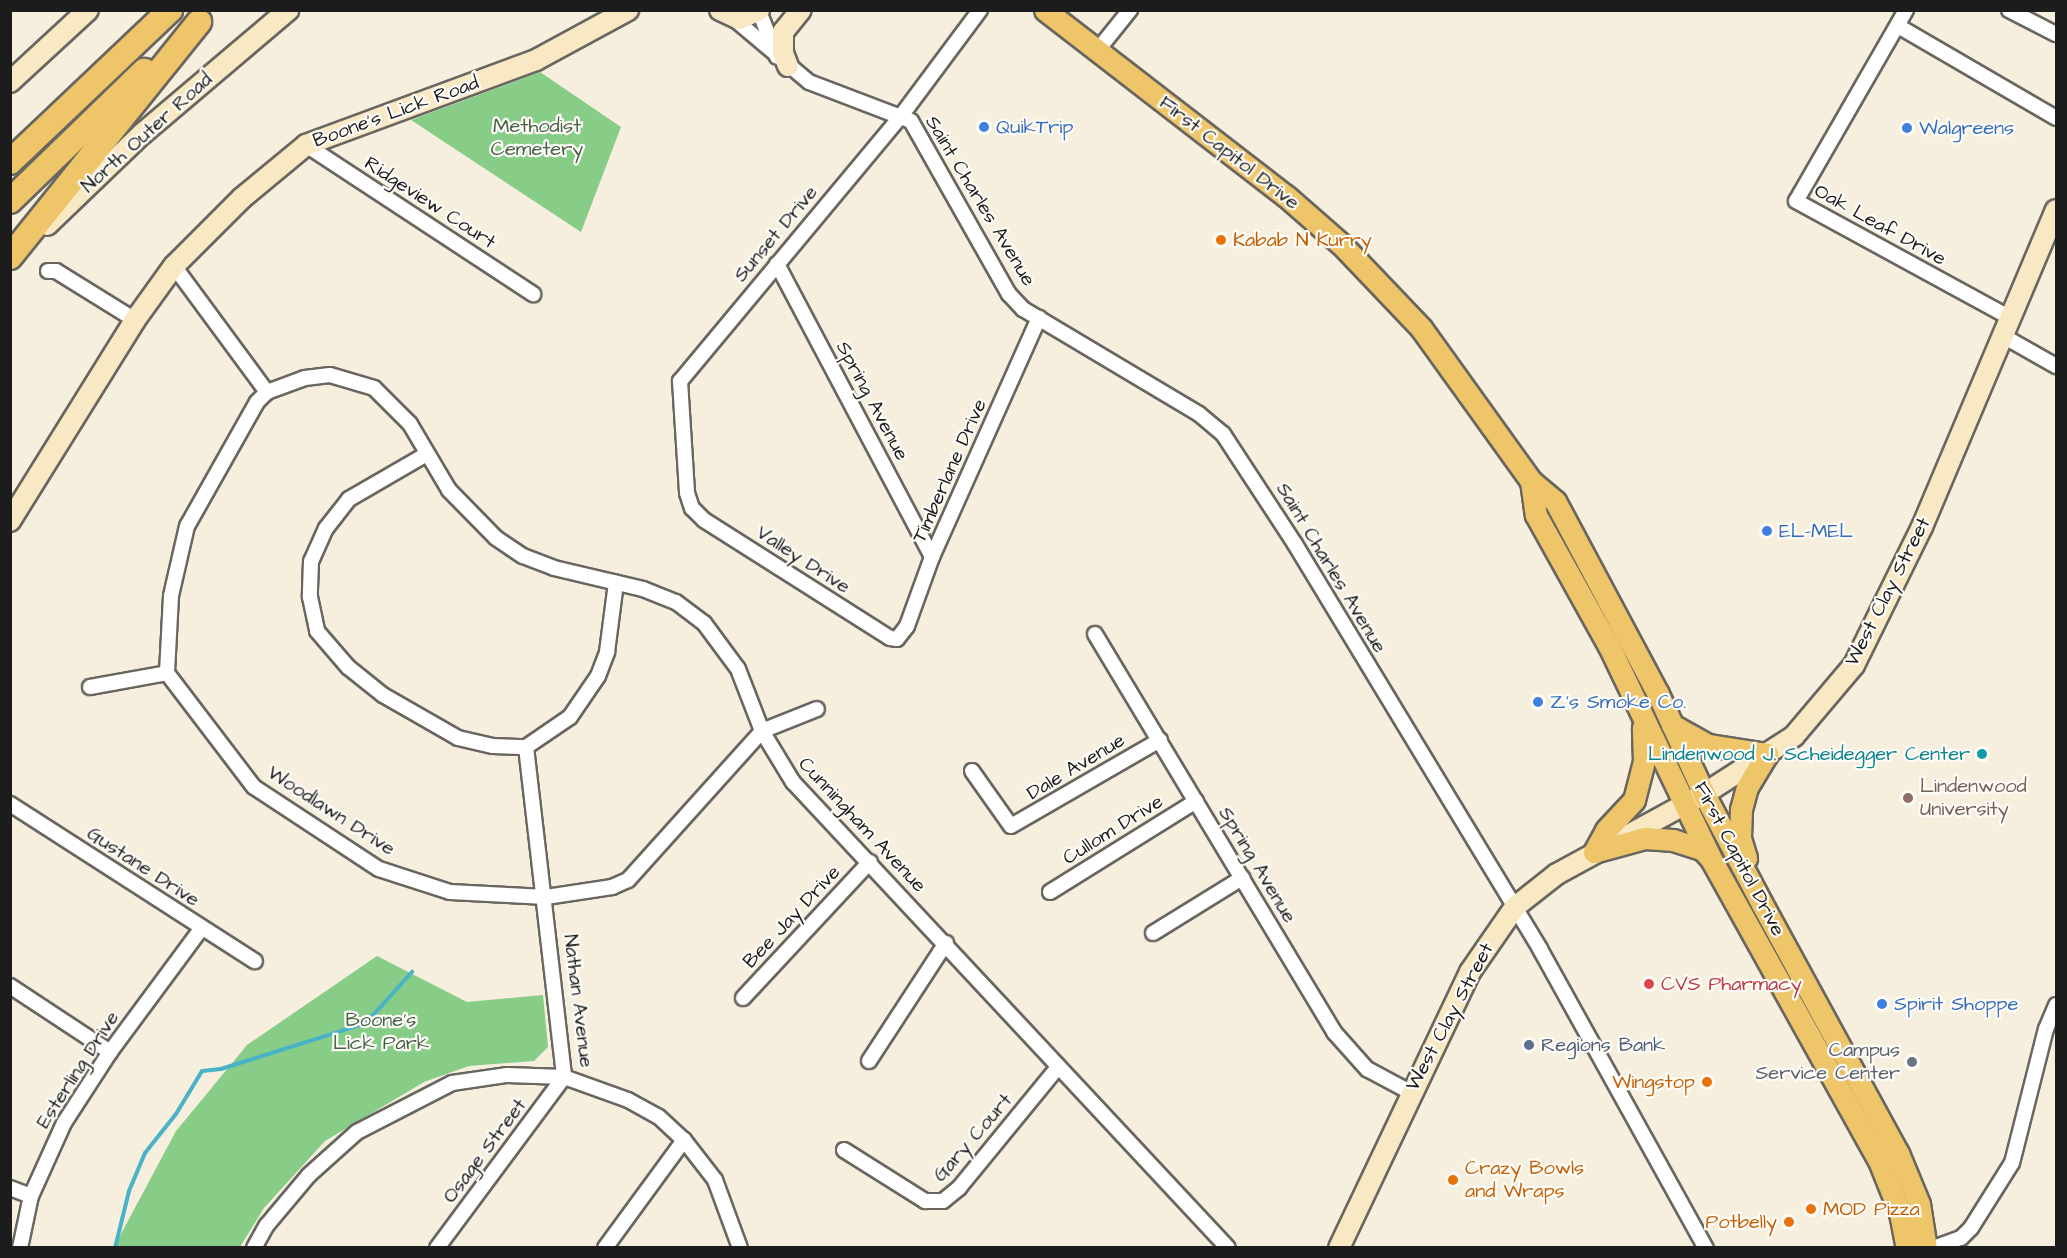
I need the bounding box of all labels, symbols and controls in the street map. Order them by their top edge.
street label: North Outer Road [76,68,218,198]
street label: Boone's Lick Road [310,71,482,153]
street label: First Capitol Drive [1154,91,1304,215]
street label: Saint Charles Avenue [920,111,1040,291]
park label: Methodist Cemetery [491,114,583,161]
place label: QuikTrip [996,115,1073,139]
place label: Walgreens [1919,116,2014,140]
marker: QuikTrip [977,120,991,134]
marker: Walgreens [1900,121,1914,135]
street label: Ridgeview Court [360,152,500,254]
street label: Oak Leaf Drive [1810,179,1950,271]
street label: Sunset Drive [729,181,823,287]
place label: Kabab N Kurry [1233,228,1372,252]
marker: Kabab N Kurry [1214,233,1228,247]
street label: Spring Avenue [831,337,913,465]
street label: Timberlane Drive [908,396,992,546]
street label: Saint Charles Avenue [1271,478,1391,658]
street label: West Clay Street [1840,514,1936,670]
place label: EL-MEL [1779,519,1853,543]
street label: Valley Drive [752,521,854,599]
marker: EL-MEL [1760,524,1774,538]
place label: Z’s Smoke Co. [1550,690,1686,714]
marker: Z’s Smoke Co. [1531,695,1545,709]
street label: Dale Avenue [1023,728,1129,806]
place label: Lindenwood J. Scheidegger Center [1648,742,1970,766]
marker: Lindenwood J. Scheidegger Center [1975,747,1989,761]
street label: Cunningham Avenue [793,752,931,898]
street label: Woodlawn Drive [263,761,399,861]
place label: Lindenwood University [1920,774,2027,821]
street label: First Capitol Drive [1688,778,1790,940]
street label: Cullom Drive [1058,790,1168,870]
marker: Lindenwood University [1901,791,1915,805]
street label: Spring Avenue [1213,803,1301,927]
street label: Gustane Drive [82,822,204,912]
street label: Bee Jay Drive [738,861,846,973]
street label: Nathan Avenue [558,933,598,1069]
street label: West Clay Street [1401,939,1499,1095]
place label: CVS Pharmacy [1661,972,1802,996]
marker: CVS Pharmacy [1642,977,1656,991]
place label: Spirit Shoppe [1894,992,2018,1016]
marker: Spirit Shoppe [1875,997,1889,1011]
street label: Esterling Drive [31,1007,125,1133]
park label: Boone's Lick Park [333,1009,429,1056]
place label: Regions Bank [1541,1033,1665,1057]
marker: Regions Bank [1522,1038,1536,1052]
place label: Campus Service Center [1755,1038,1900,1085]
marker: Campus Service Center [1905,1055,1919,1069]
place label: Wingstop [1612,1070,1695,1094]
marker: Wingstop [1700,1075,1714,1089]
street label: Gary Court [928,1089,1018,1187]
street label: Osage Street [438,1094,532,1208]
place label: Crazy Bowls and Wraps [1465,1156,1584,1203]
marker: Crazy Bowls and Wraps [1446,1173,1460,1187]
place label: MOD Pizza [1823,1197,1920,1221]
marker: MOD Pizza [1804,1202,1818,1216]
place label: Potbelly [1706,1210,1777,1234]
marker: Potbelly [1782,1215,1796,1229]

